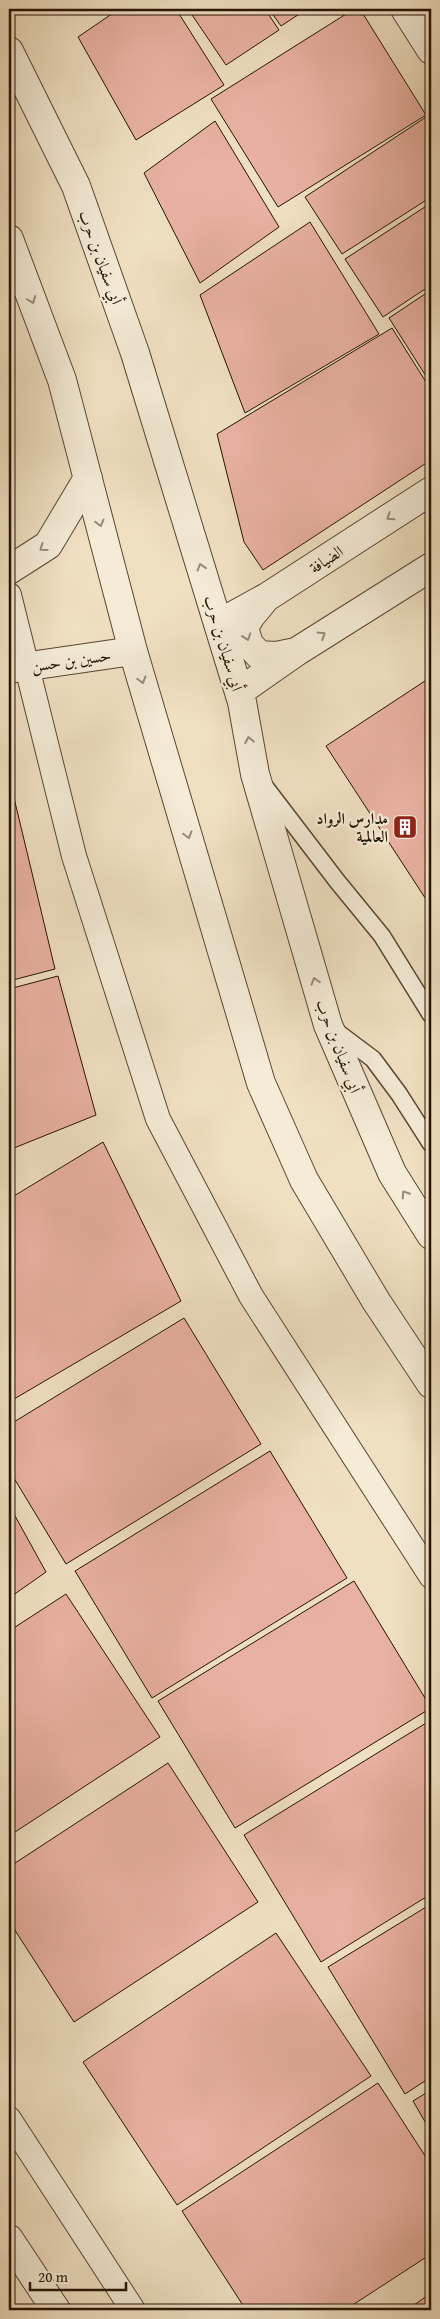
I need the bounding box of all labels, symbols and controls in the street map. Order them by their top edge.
street label: أبي سفيان بن حرب [72,207,129,308]
one-way arrow [26,296,36,304]
one-way arrow [387,511,396,521]
one-way arrow [94,518,104,526]
street label: الضيافة [304,539,348,579]
one-way arrow [40,542,49,550]
one-way arrow [196,563,206,571]
street label: أبي سفيان بن حرب [197,592,250,694]
one-way arrow [242,632,252,641]
one-way arrow [317,632,326,642]
street label: حسين بن حسن [30,643,112,677]
one-way arrow [136,675,146,683]
one-way arrow [244,735,254,744]
place label: مدارس الرواد العالمية [316,806,388,848]
building icon: مدارس الرواد العالمية [392,814,418,840]
one-way arrow [182,831,192,839]
one-way arrow [310,977,320,985]
street label: أبي سفيان بن حرب [309,996,368,1097]
one-way arrow [402,1191,411,1200]
scale bar [30,2259,126,2291]
text: 20 m [38,2266,69,2287]

